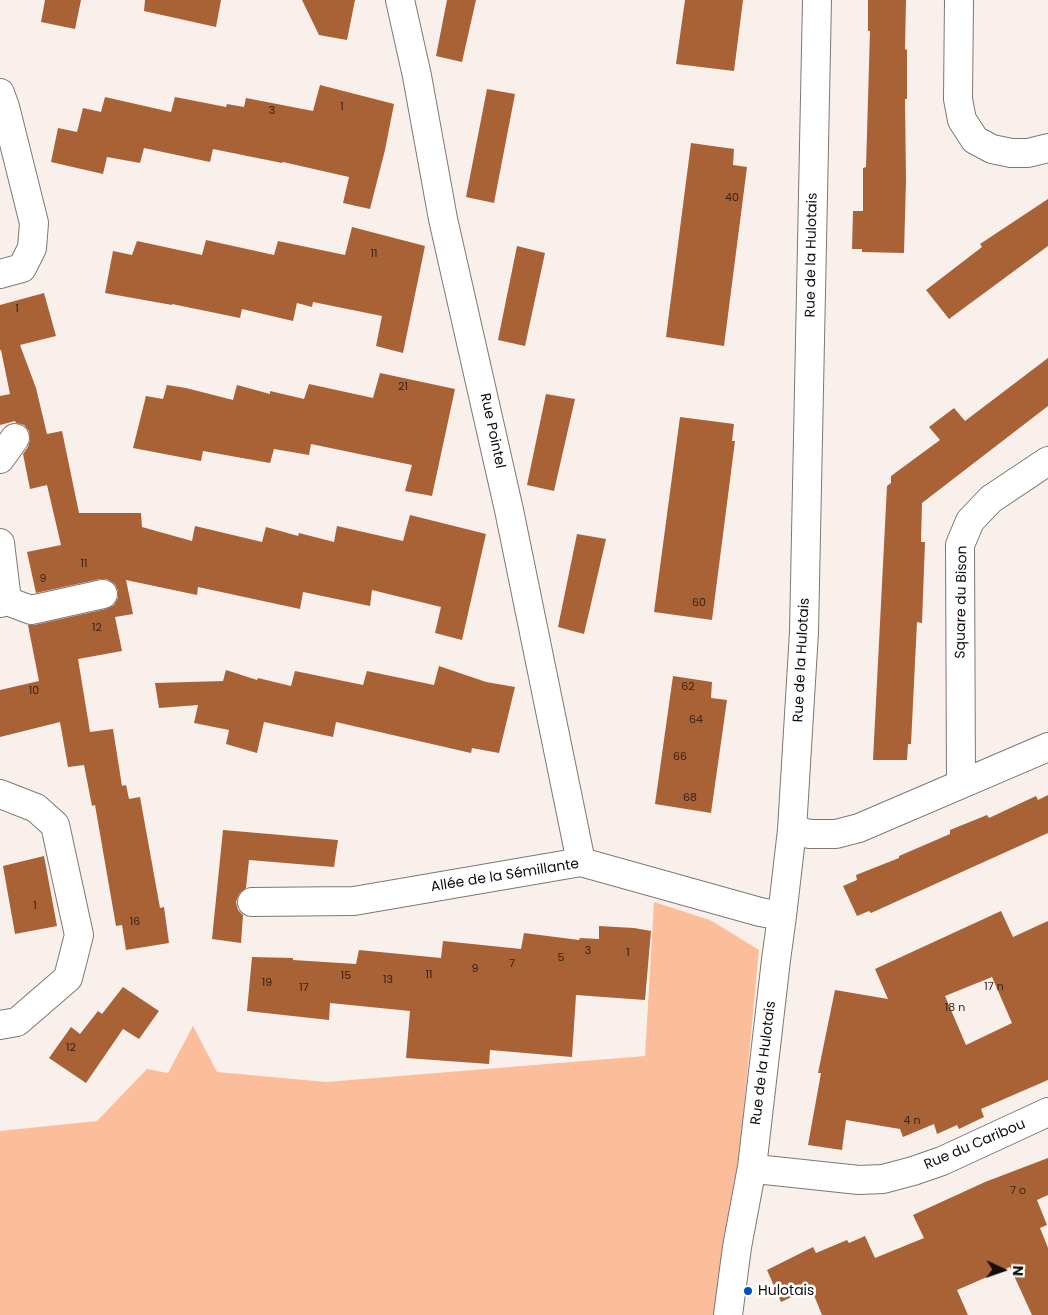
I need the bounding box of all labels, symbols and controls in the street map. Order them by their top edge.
house number: 1 [340,100,344,114]
house number: 3 [269,104,275,118]
house number: 40 [725,191,739,205]
street label: Rue de la Hulotais [803,192,821,318]
house number: 11 [370,247,378,261]
house number: 1 [15,302,19,316]
house number: 21 [398,380,408,394]
street label: Rue Pointel [476,392,508,470]
street label: Square du Bison [953,545,971,659]
house number: 11 [80,557,88,571]
house number: 9 [40,572,46,586]
house number: 60 [692,596,706,610]
street label: Rue de la Hulotais [790,597,814,723]
house number: 12 [92,621,102,635]
house number: 62 [681,680,695,694]
house number: 10 [29,684,39,698]
house number: 64 [689,713,703,727]
house number: 66 [673,750,687,764]
house number: 68 [683,791,697,805]
street label: Allée de la Sémillante [430,856,580,896]
house number: 1 [33,899,37,913]
house number: 16 [130,915,140,929]
house number: 3 [585,944,591,958]
house number: 1 [626,946,630,960]
house number: 5 [558,951,564,965]
house number: 7 [509,957,515,971]
house number: 9 [472,962,478,976]
house number: 11 [425,968,433,982]
house number: 15 [341,969,351,983]
house number: 13 [383,973,393,987]
house number: 19 [262,976,272,990]
house number: 17 n [984,980,1004,994]
house number: 17 [299,981,309,995]
street label: Rue de la Hulotais [748,1000,780,1126]
house number: 18 n [945,1001,965,1015]
house number: 12 [66,1041,76,1055]
house number: 4 n [904,1114,920,1128]
street label: Rue du Caribou [922,1116,1028,1174]
house number: 7 o [1010,1184,1026,1198]
north arrow [978,1245,1028,1295]
text: N [1008,1265,1028,1277]
place label: Hulotais [758,1283,814,1299]
marker: Hulotais [742,1285,754,1297]

